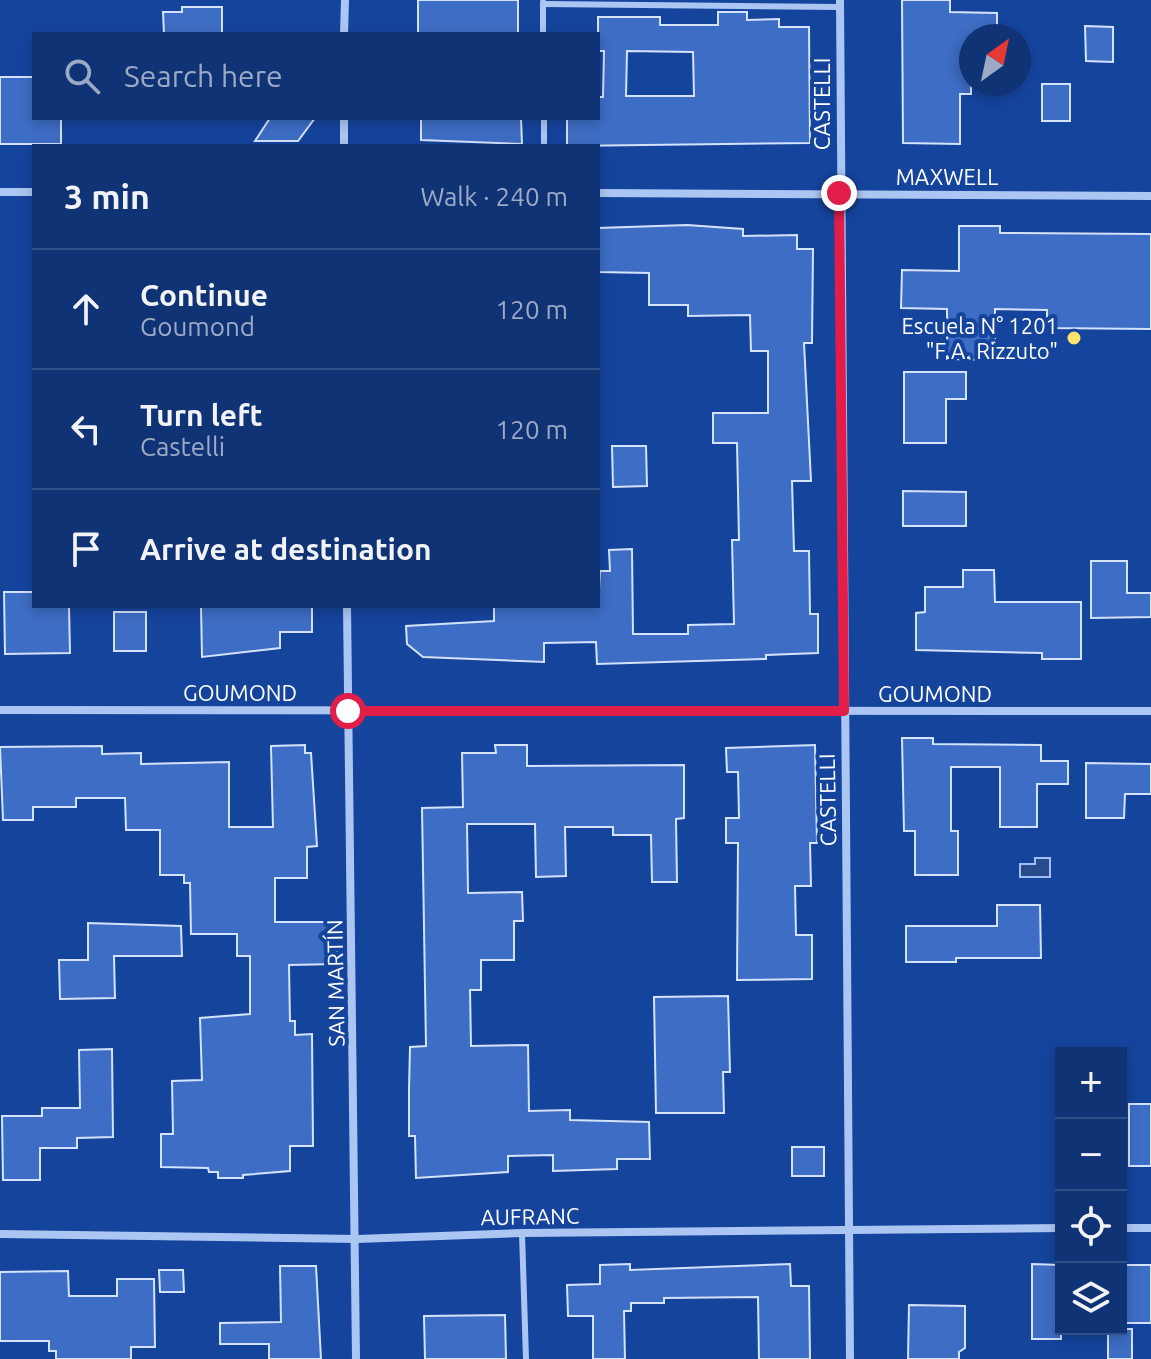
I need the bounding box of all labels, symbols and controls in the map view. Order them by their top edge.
north arrow [959,24,1031,96]
search box [32,32,600,120]
icon: search [60,54,104,98]
street label: CASTELLI [809,58,834,150]
text: Search here [124,59,283,93]
street label: MAXWELL [896,164,998,189]
route end [821,175,857,211]
text: 3 min [64,177,150,215]
text: Walk · 240 m [420,182,568,211]
text: Continue [140,278,268,312]
icon: ahead [64,287,108,331]
text: 120 m [496,295,568,324]
text: Goumond [140,312,255,341]
place label: Escuela N° 1201 "F.A. Rizzuto" [902,313,1058,363]
marker: Escuela N° 1201 "F.A. Rizzuto" [1065,329,1083,347]
text: Turn left [140,398,262,432]
icon: left [64,407,108,451]
text: 120 m [496,415,568,444]
text: Castelli [140,432,225,461]
icon: arrive [64,527,108,571]
text: Arrive at destination [140,532,432,566]
street label: GOUMOND [183,680,297,705]
street label: GOUMOND [878,681,992,706]
route start [330,693,366,729]
street label: CASTELLI [814,753,840,847]
street label: SAN MARTÍN [320,919,349,1047]
map controls [1055,1047,1127,1335]
button: + [1055,1047,1127,1119]
button: − [1055,1119,1127,1191]
button: locate [1055,1191,1127,1263]
street label: AUFRANC [480,1203,580,1229]
button: layers [1055,1263,1127,1335]

